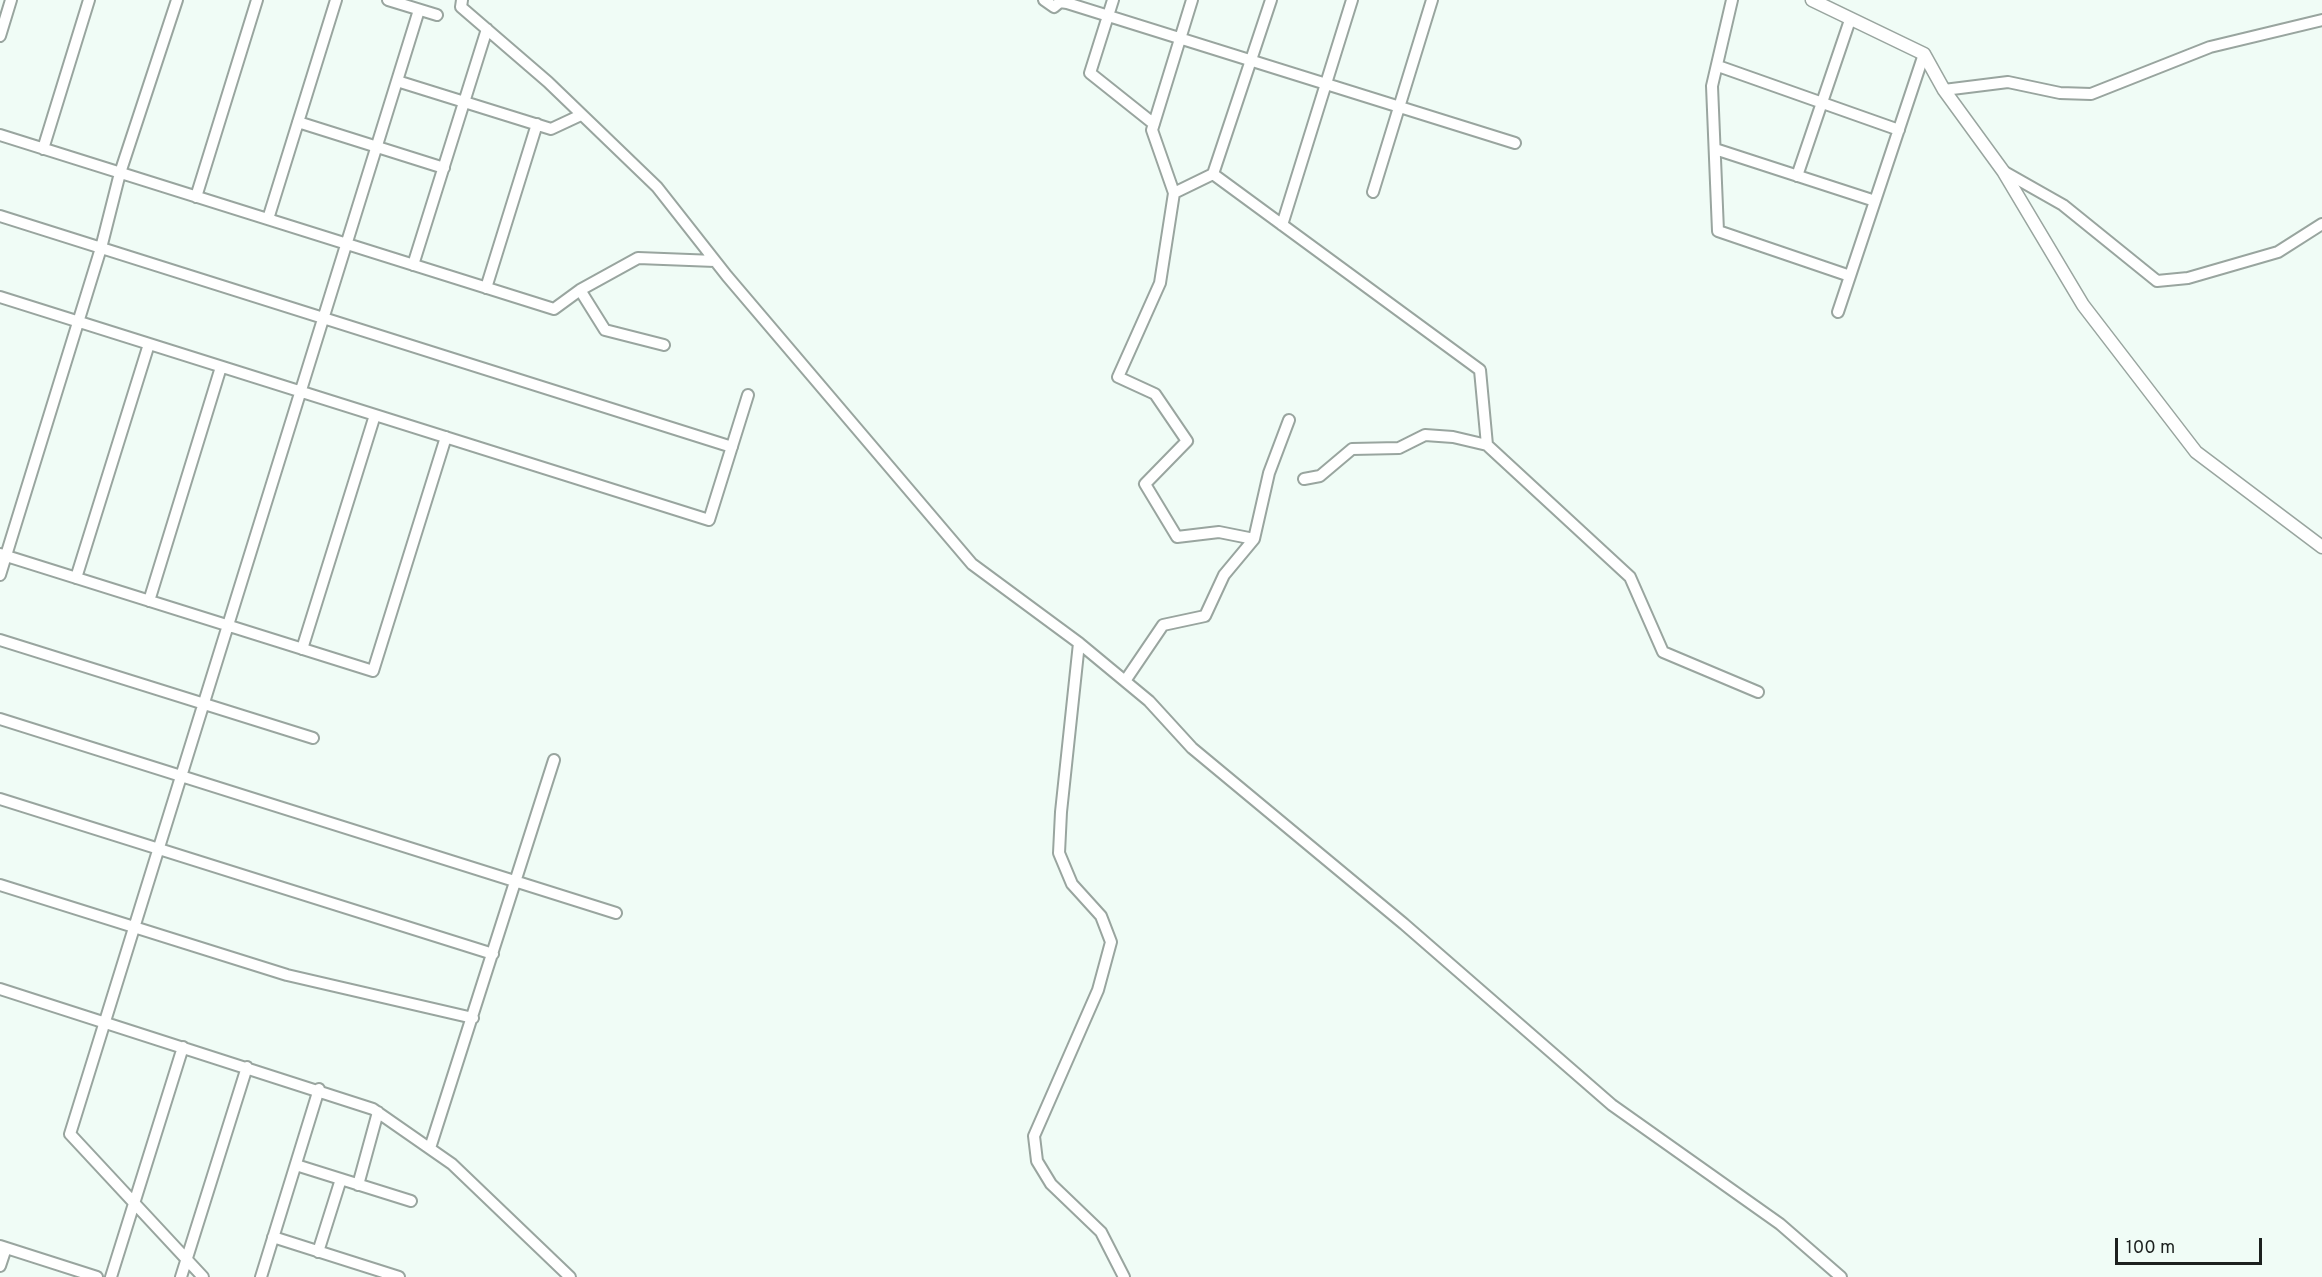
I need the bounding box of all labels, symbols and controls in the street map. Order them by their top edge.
scale bar [2118,1226,2265,1264]
text: 100 m [2126,1237,2175,1260]

